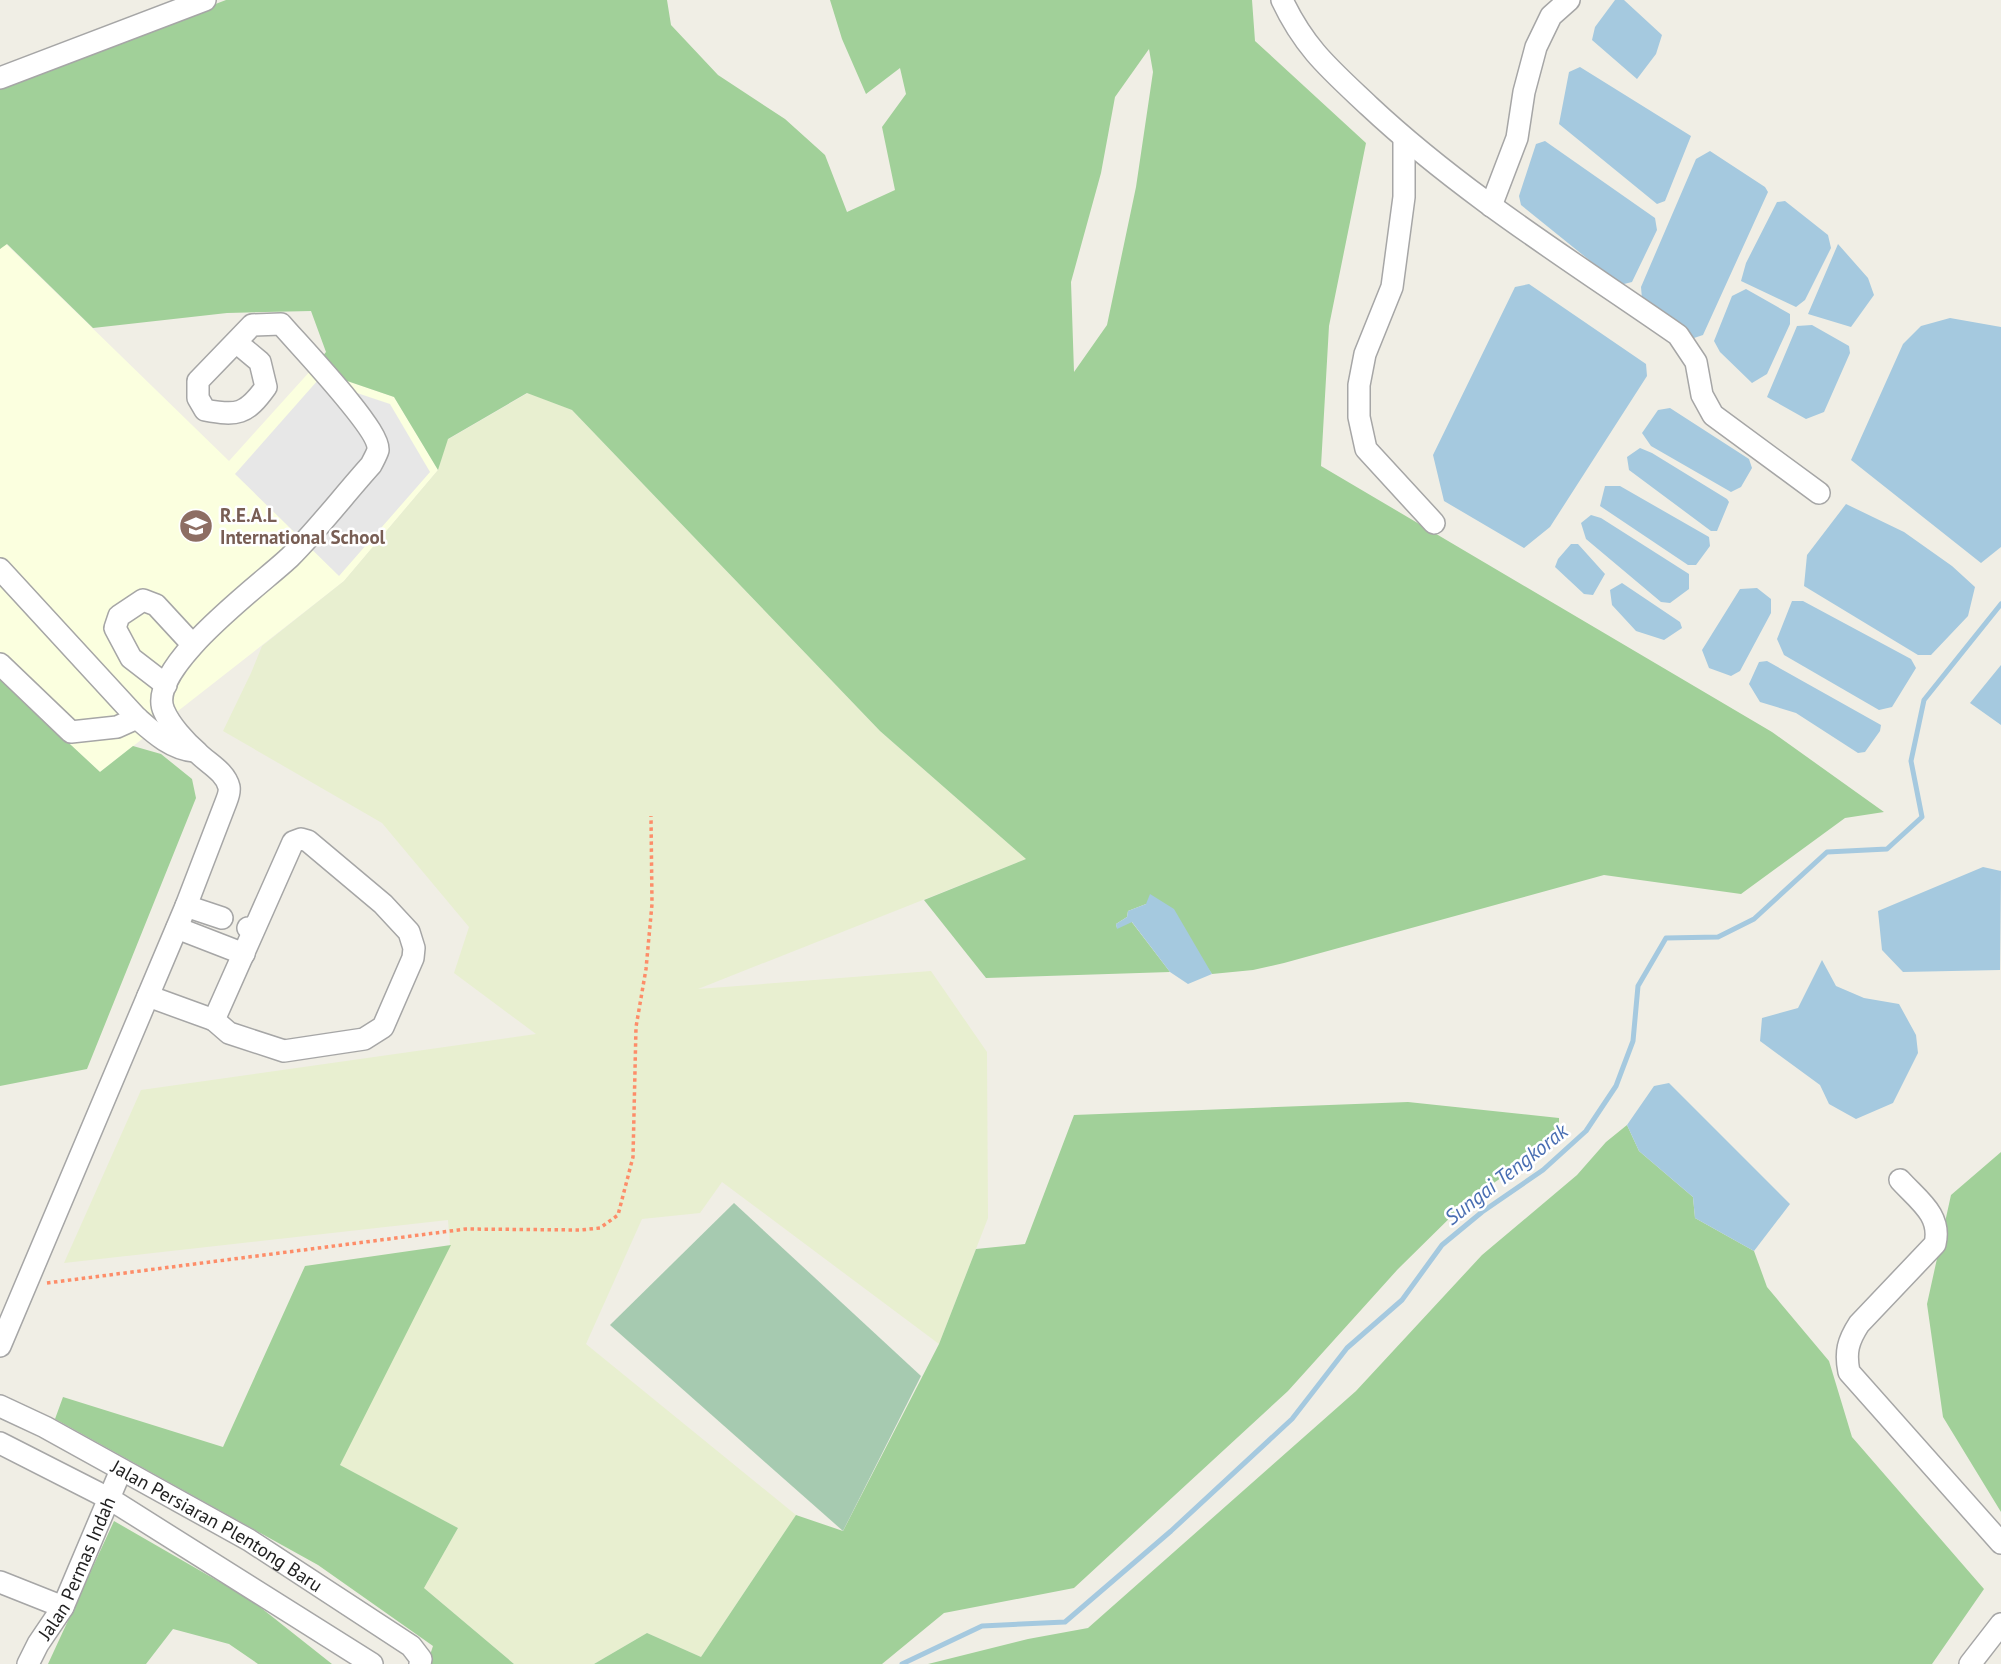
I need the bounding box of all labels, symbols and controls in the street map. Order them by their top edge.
place label: R.E.A.L International School [220,503,386,549]
school or university icon: R.E.A.L International School [177,507,215,545]
water label: Sungai Tengkorak [1439,1116,1574,1231]
street label: Jalan Persiaran Plentong Baru [106,1454,327,1597]
street label: Jalan Permas Indah [32,1493,120,1645]

